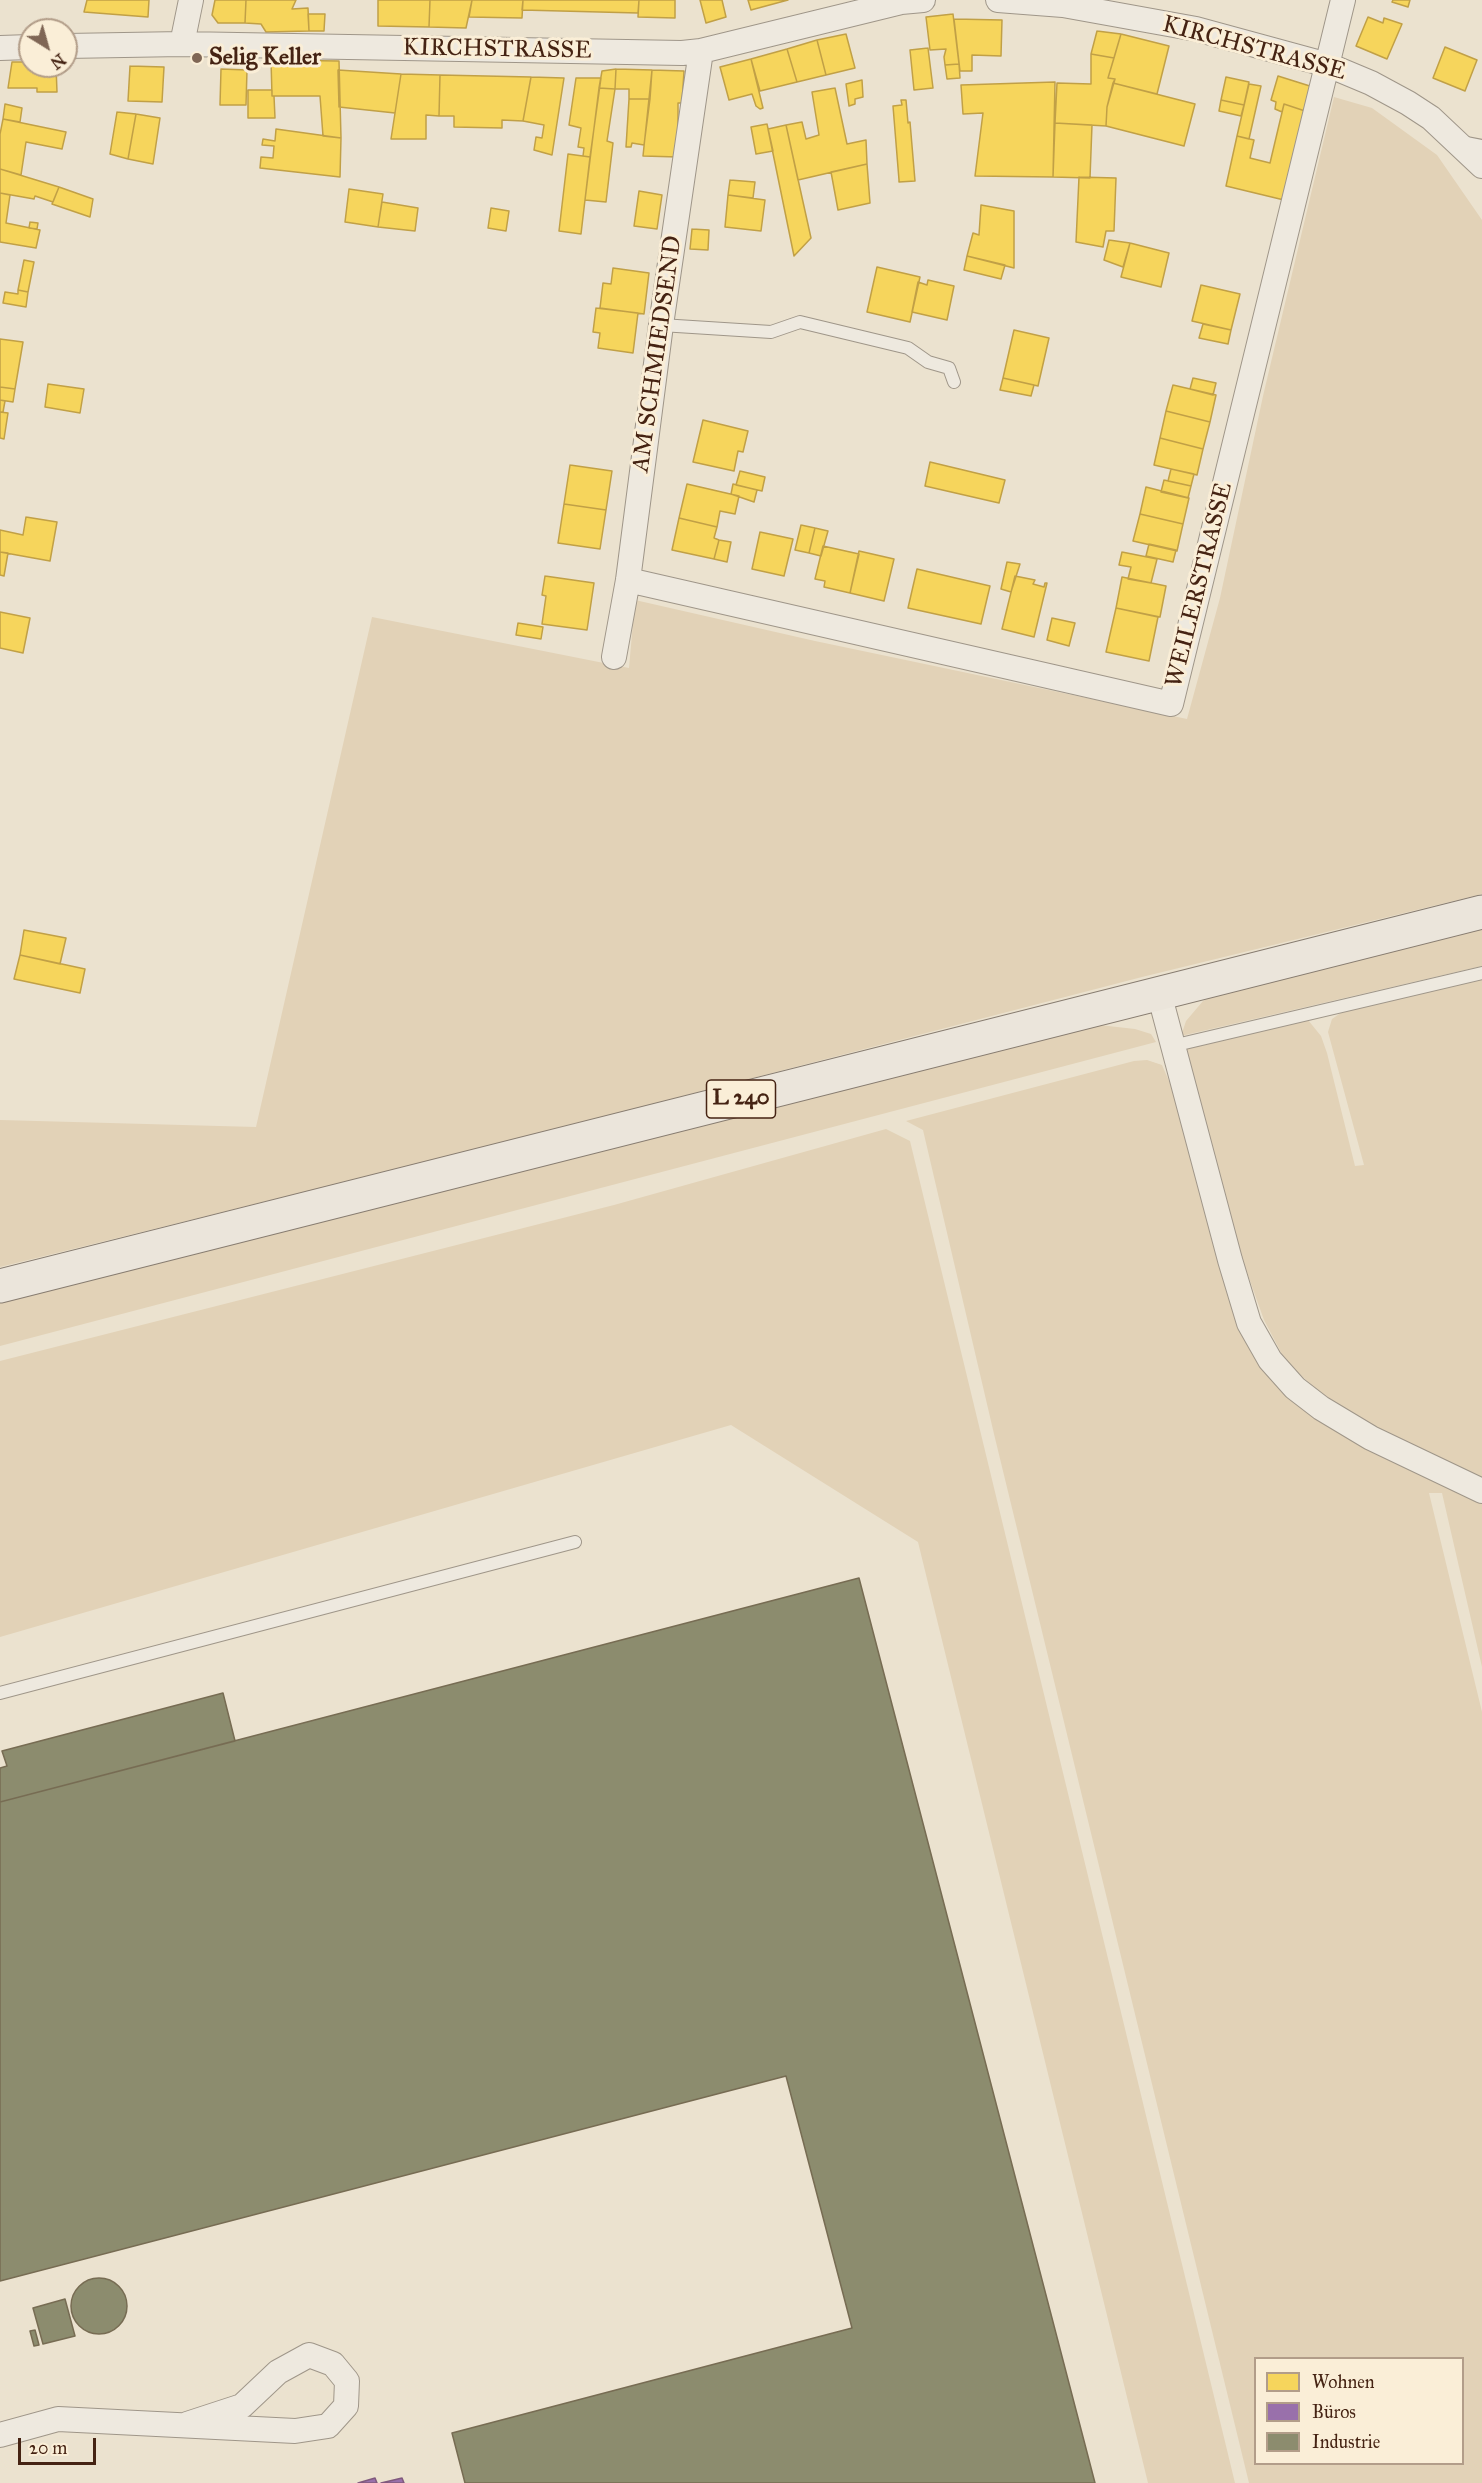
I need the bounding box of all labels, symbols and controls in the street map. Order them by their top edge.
street label: KIRCHSTRASSE [1159,11,1349,87]
north arrow [18,18,78,78]
street label: KIRCHSTRASSE [402,34,592,66]
place label: Selig Keller [209,44,321,72]
text: N [47,49,69,73]
marker: Selig Keller [190,51,204,65]
street label: AM SCHMIEDSEND [627,234,689,474]
street label: WEILERSTRASSE [1161,480,1239,690]
road number: L 240 [706,1080,776,1118]
legend [1254,2357,1464,2465]
text: Wohnen [1312,2371,1374,2393]
text: Büros [1312,2401,1356,2423]
scale bar [21,2426,99,2464]
text: Industrie [1312,2431,1380,2453]
text: 20 m [29,2437,67,2459]

